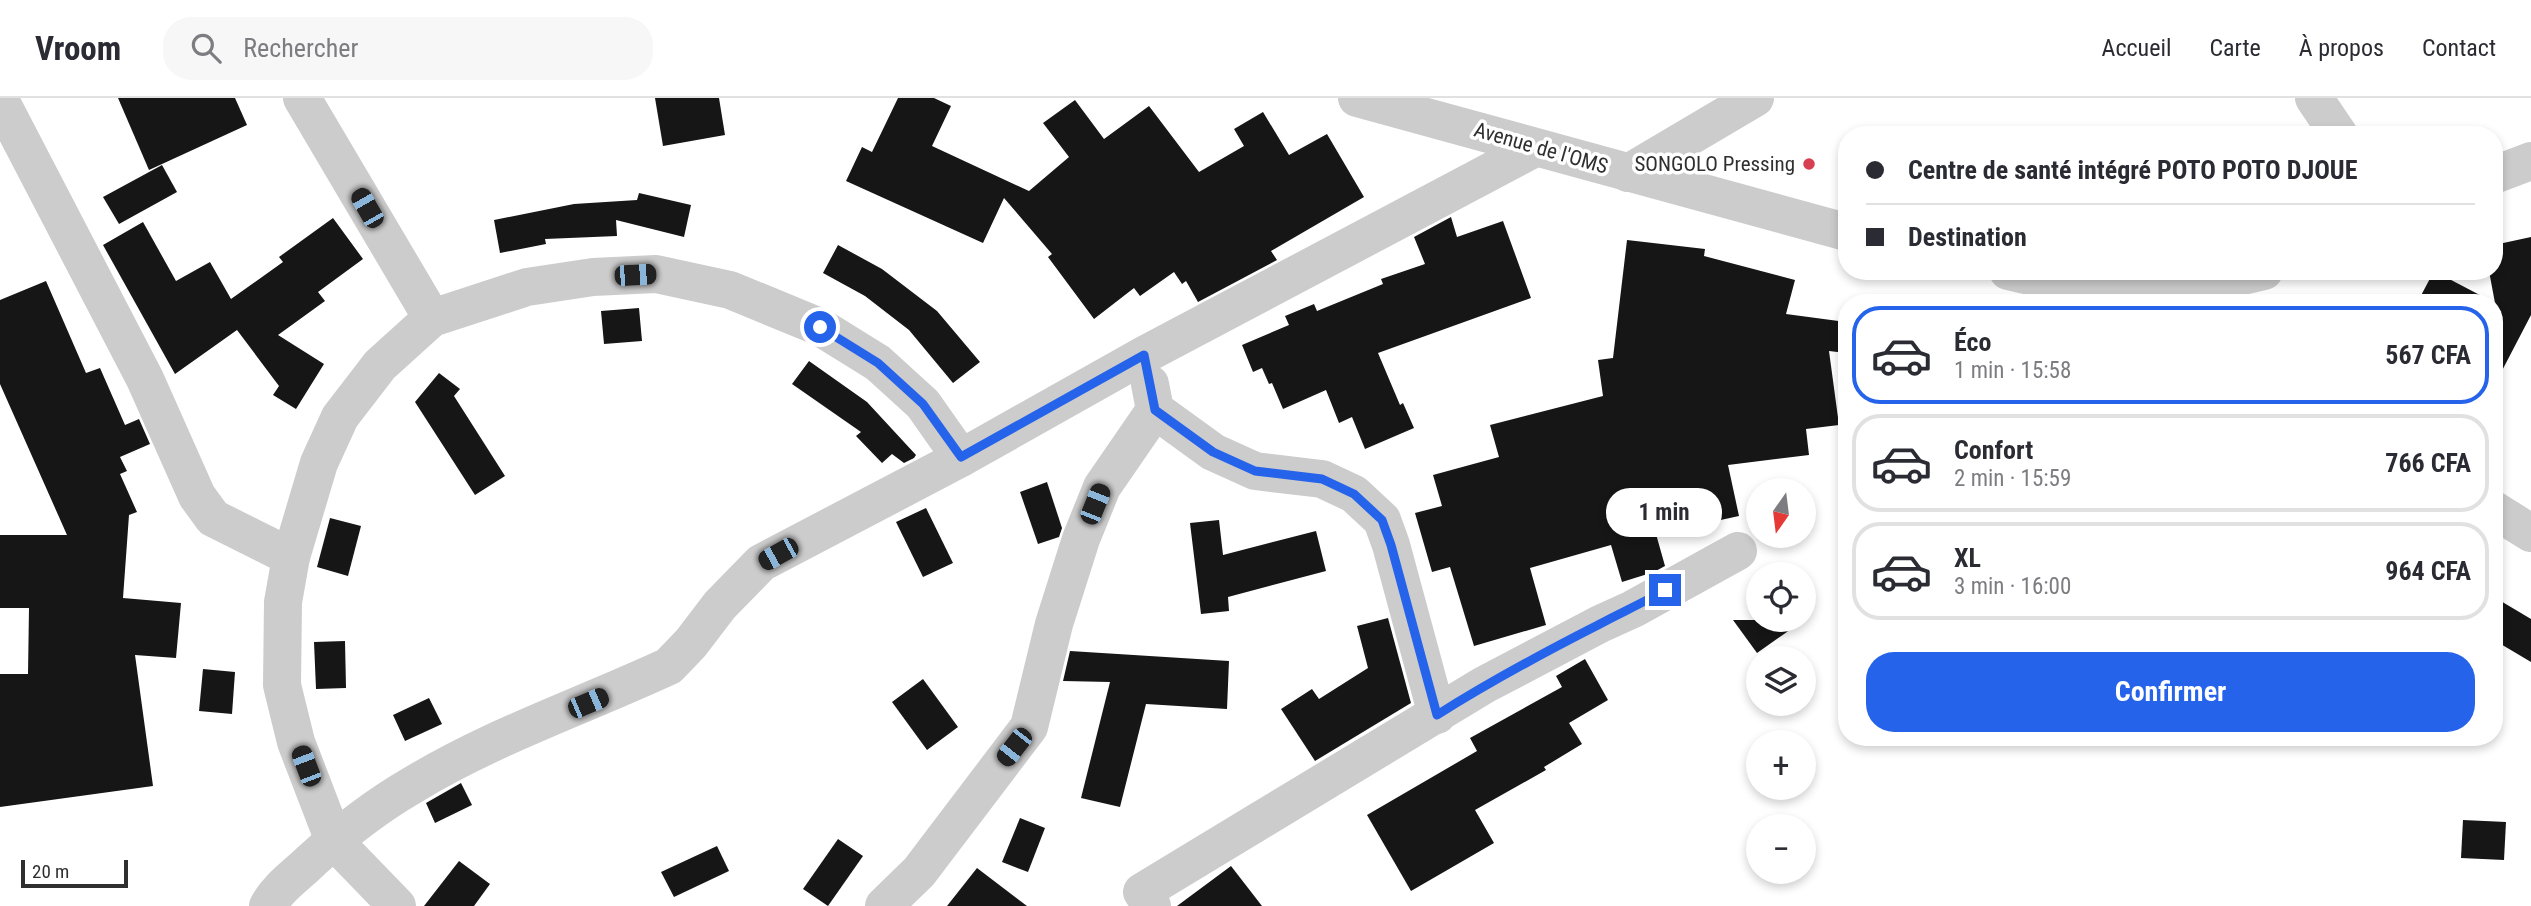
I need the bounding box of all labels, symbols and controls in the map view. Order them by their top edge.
search box [163,17,653,80]
text: Vroom [35,29,121,68]
icon: search [187,29,225,67]
text: Rechercher [243,33,358,63]
text: Accueil [2102,34,2171,62]
text: Carte [2209,34,2261,62]
text: À propos [2299,34,2384,62]
text: Contact [2422,34,2496,62]
street label: Avenue de l'OMS [1471,117,1611,179]
place label: SONGOLO Pressing [1634,152,1795,176]
text: Centre de santé intégré POTO POTO DJOUE [1908,155,2357,185]
marker: SONGOLO Pressing [1801,156,1817,172]
car [348,185,387,231]
text: Destination [1908,222,2027,252]
car [614,263,657,287]
route start [804,311,836,343]
icon: car [1870,324,1933,387]
text: Éco [1954,327,1991,357]
text: 567 CFA [2385,340,2471,370]
text: 1 min · 15:58 [1954,357,2071,384]
icon: car [1870,432,1933,495]
text: Confort [1954,435,2033,465]
text: 766 CFA [2385,448,2471,478]
text: 2 min · 15:59 [1954,465,2071,492]
north arrow [1746,478,1816,548]
map controls [1746,478,1816,884]
car [1078,481,1113,527]
callout: 1 min [1607,489,1723,538]
text: 1 min [1638,499,1690,526]
car [755,535,802,573]
icon: car [1870,540,1933,603]
text: XL [1954,543,1981,573]
text: 964 CFA [2385,556,2471,586]
button: locate [1746,562,1816,632]
text: 3 min · 16:00 [1954,573,2071,600]
route end [1649,574,1681,606]
button: layers [1746,646,1816,716]
button: Confirmer [1866,652,2475,732]
car [565,685,612,721]
car [993,724,1036,770]
button: + [1746,730,1816,800]
car [289,743,324,789]
button: − [1746,814,1816,884]
scale bar [21,857,128,889]
text: 20 m [32,860,69,883]

